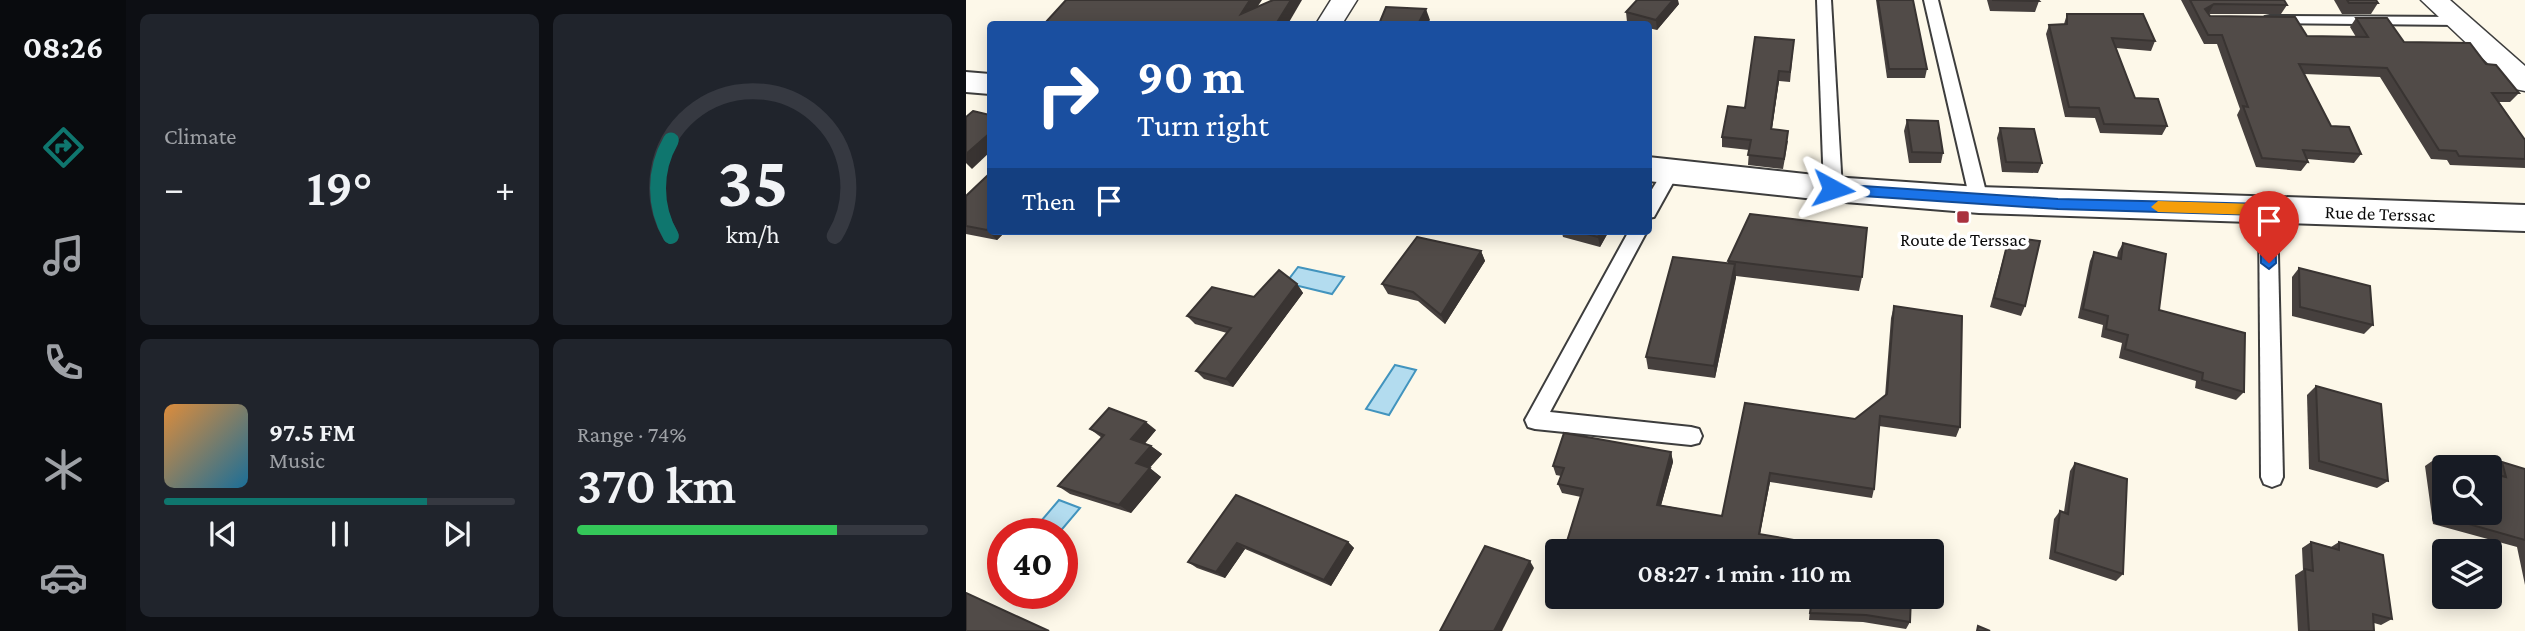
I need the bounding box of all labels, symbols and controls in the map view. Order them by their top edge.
text: 08:26 [23,29,103,65]
icon: right [1022,49,1113,140]
text: 90 m [1137,49,1244,104]
text: Turn right [1137,107,1269,143]
icon: directions [39,123,88,172]
text: Climate [164,123,236,149]
text: 35 [717,141,788,222]
position arrow [1796,152,1870,226]
text: 19° [307,158,372,216]
text: − [164,167,184,209]
text: + [495,167,515,209]
icon: arrive [1090,182,1128,220]
text: Then [1022,187,1076,216]
pin [2239,191,2299,263]
street label: Rue de Terssac [2324,201,2436,226]
icon: arrive [2250,202,2288,240]
marker: Route de Terssac [1955,209,1971,225]
text: km/h [726,220,779,247]
place label: Route de Terssac [1900,229,2026,250]
icon: music [39,231,88,280]
icon: phone [39,338,88,387]
text: 97.5 FM [269,418,355,447]
text: Range · 74% [577,421,686,447]
icon: climate [39,445,88,494]
text: Music [269,447,325,473]
map controls [2432,455,2502,609]
button: search [2432,455,2502,525]
text: 370 km [577,456,736,514]
icon: previous [204,515,242,553]
icon: pause [321,515,359,553]
icon: next [438,515,476,553]
speed limit sign: 40 [987,518,1078,609]
button: layers [2432,539,2502,609]
icon: car [39,553,88,602]
text: 08:27 · 1 min · 110 m [1638,559,1851,588]

